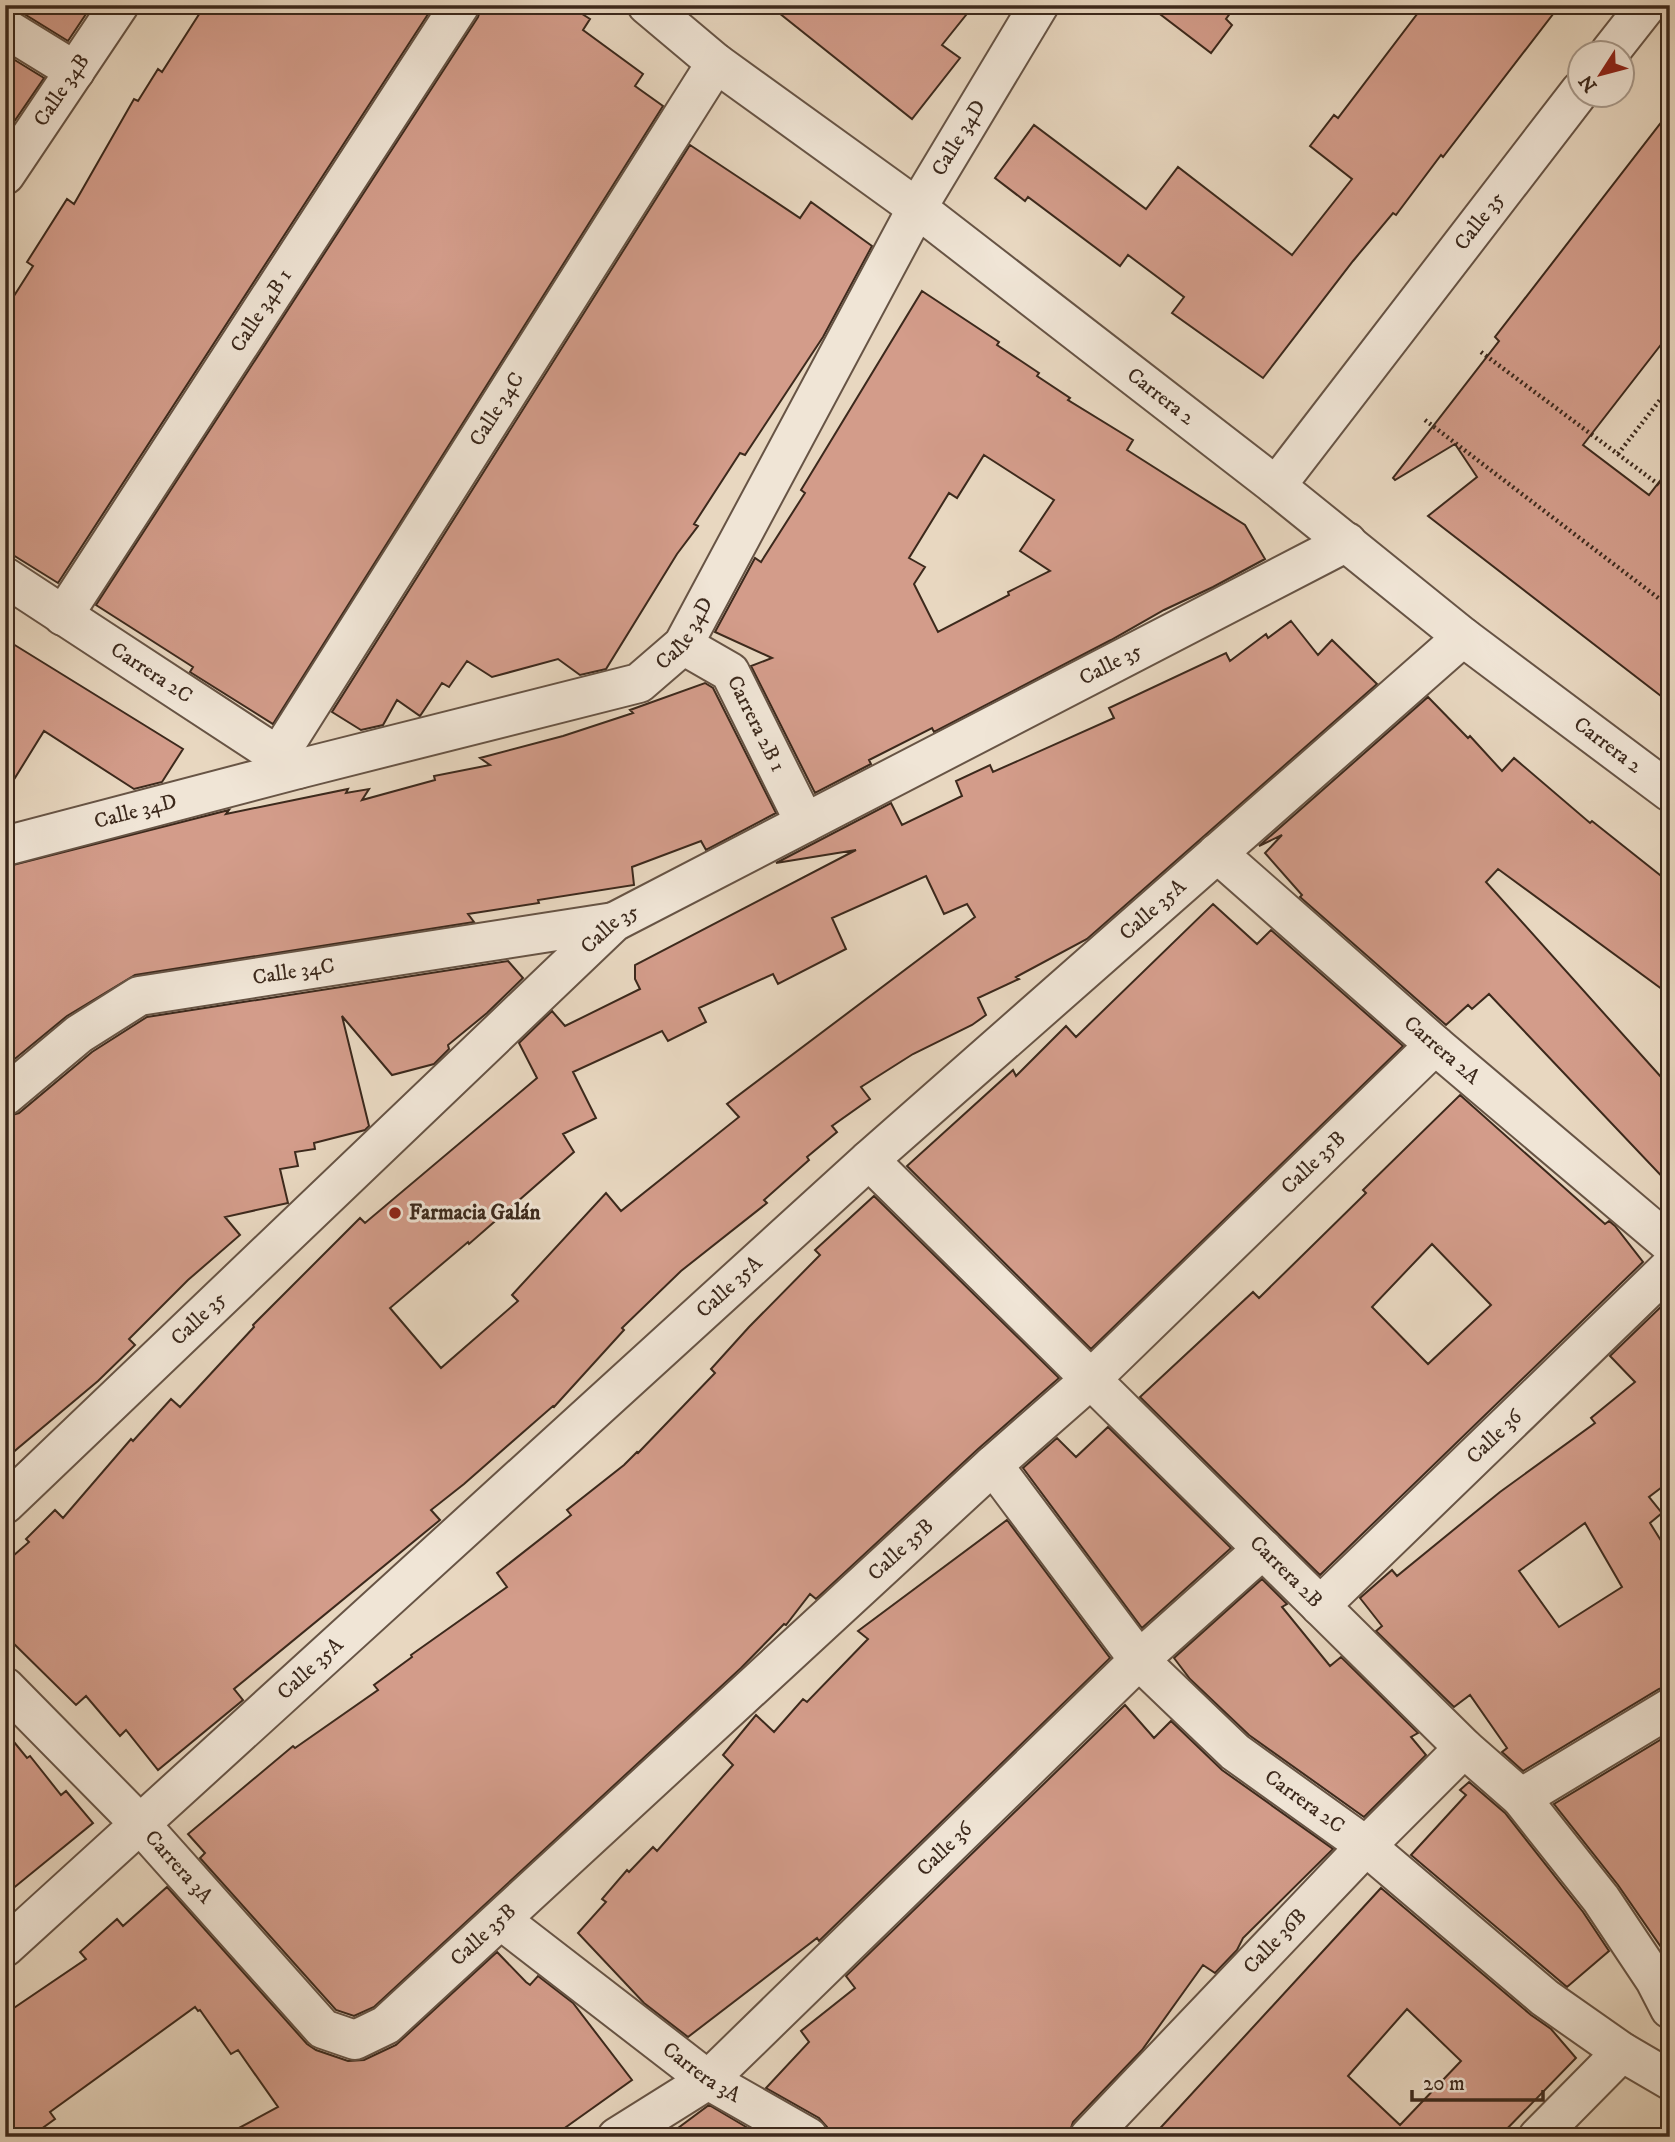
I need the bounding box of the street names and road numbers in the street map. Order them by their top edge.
street label: Calle 34B [28,49,95,132]
street label: Calle 34D [926,95,992,181]
street label: Calle 35 [1449,187,1510,256]
street label: Calle 34B 1 [225,264,298,357]
street label: Carrera 2 [1121,362,1200,431]
street label: Calle 34C [464,368,530,451]
street label: Calle 34D [650,593,719,676]
street label: Carrera 2C [105,637,197,709]
street label: Calle 35 [1075,637,1147,691]
street label: Carrera 2B 1 [721,671,791,776]
street label: Carrera 2 [1568,711,1647,780]
street label: Calle 34D [92,788,180,835]
street label: Calle 35A [1114,873,1192,946]
street label: Calle 35 [575,898,643,960]
street label: Calle 34C [251,953,336,991]
street label: Carrera 2A [1398,1010,1486,1091]
street label: Calle 35B [1276,1126,1352,1200]
street label: Calle 35A [691,1250,768,1324]
street label: Calle 35 [166,1286,232,1351]
street label: Calle 36 [1461,1403,1529,1470]
street label: Calle 35B [863,1513,939,1587]
street label: Carrera 2B [1244,1530,1328,1614]
street label: Calle 35A [272,1632,349,1706]
street label: Carrera 2C [1259,1764,1350,1839]
street label: Calle 36 [912,1816,979,1882]
street label: Carrera 3A [139,1825,218,1910]
street label: Calle 35B [445,1898,522,1972]
street label: Calle 36B [1238,1903,1312,1980]
street label: Carrera 3A [657,2036,746,2109]

